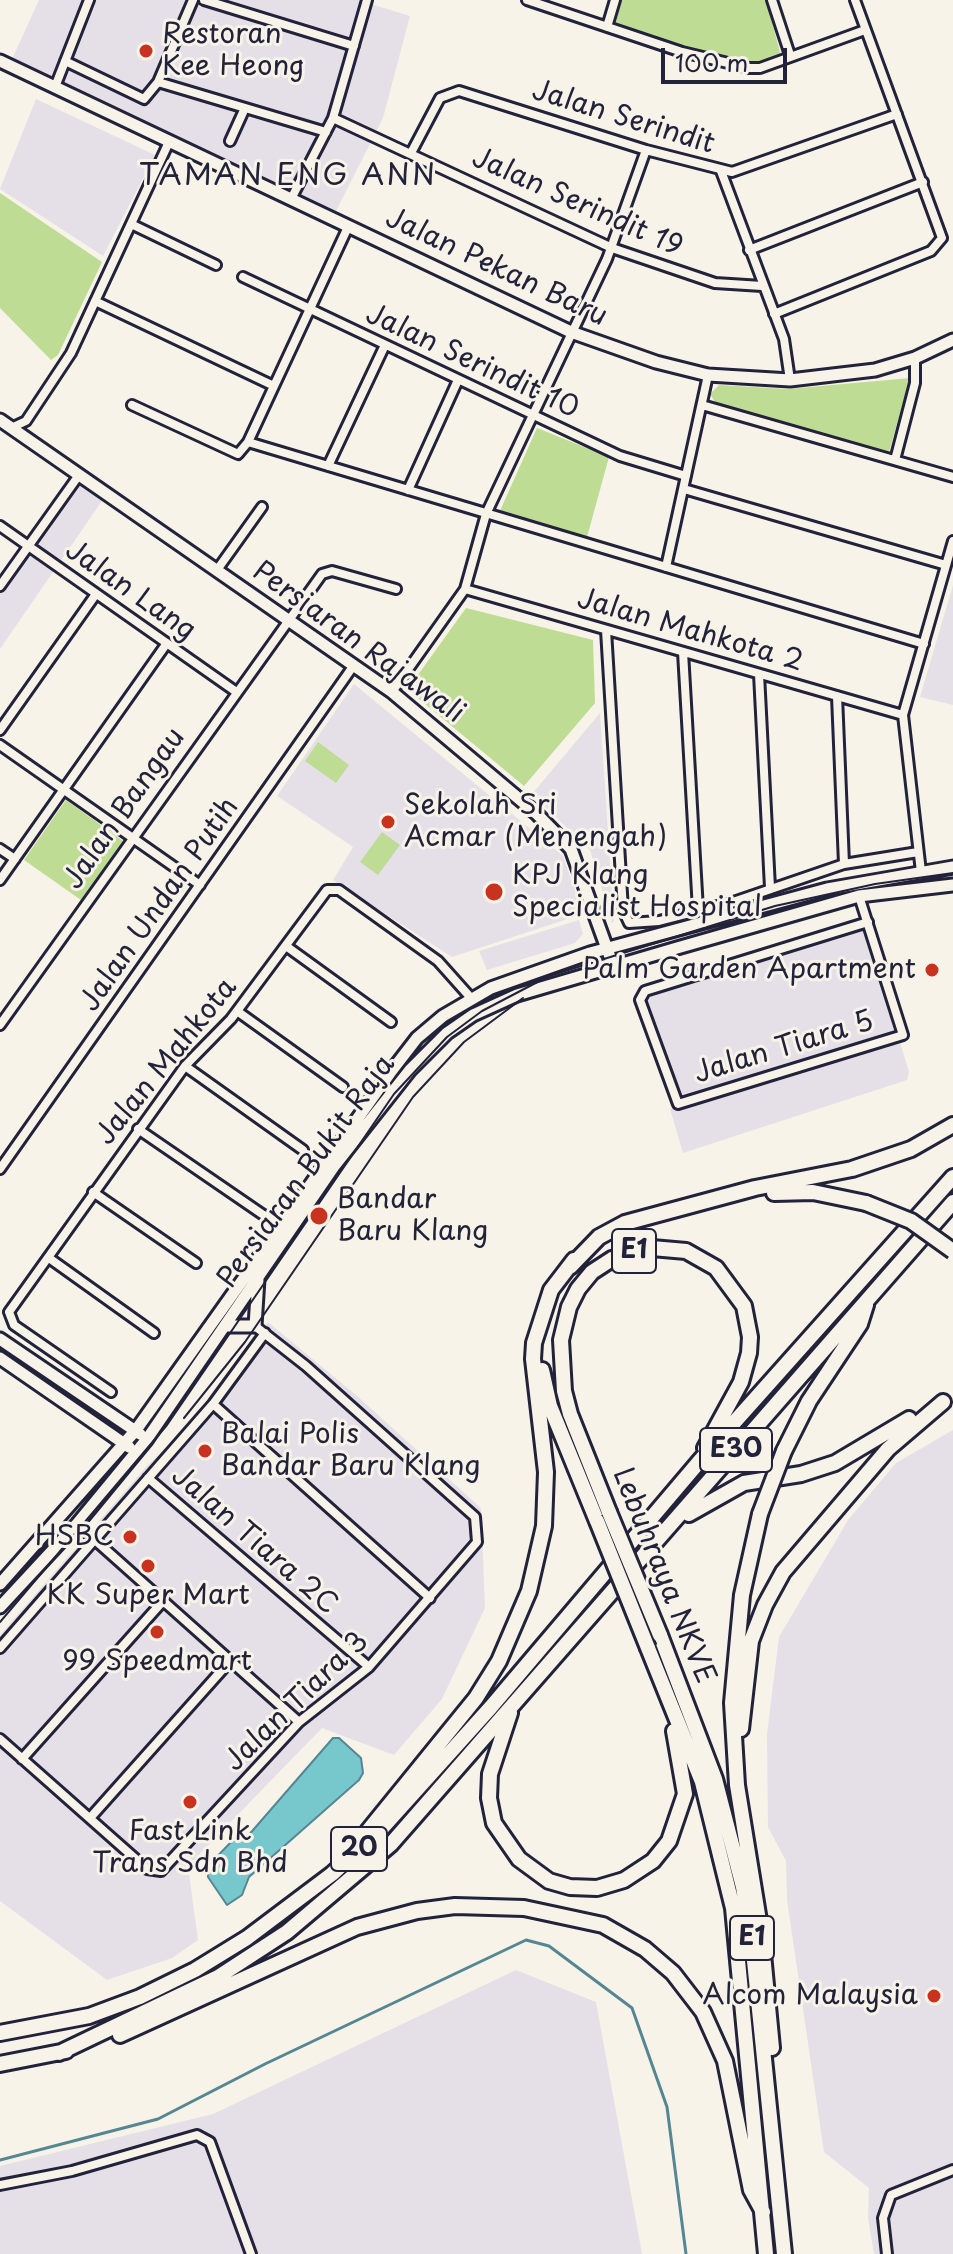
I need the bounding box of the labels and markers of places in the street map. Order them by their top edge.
place label: Restoran Kee Heong [162,18,305,84]
marker: Restoran Kee Heong [137,42,155,60]
place label: Sekolah Sri Acmar (Menengah) [404,789,667,855]
marker: Sekolah Sri Acmar (Menengah) [379,813,397,831]
place label: KPJ Klang Specialist Hospital [512,859,762,925]
marker: KPJ Klang Specialist Hospital [483,881,505,903]
place label: Palm Garden Apartment [582,953,916,987]
marker: Palm Garden Apartment [923,961,941,979]
place label: Bandar Baru Klang [337,1183,488,1249]
marker: Bandar Baru Klang [308,1205,330,1227]
place label: Balai Polis Bandar Baru Klang [221,1418,481,1484]
marker: Balai Polis Bandar Baru Klang [196,1442,214,1460]
place label: HSBC [35,1520,114,1554]
marker: HSBC [121,1528,139,1546]
marker: KK Super Mart [139,1557,157,1575]
place label: KK Super Mart [46,1579,250,1613]
marker: 99 Speedmart [148,1623,166,1641]
place label: 99 Speedmart [62,1645,252,1679]
marker: Fast Link Trans Sdn Bhd [181,1793,199,1811]
place label: Fast Link Trans Sdn Bhd [92,1815,288,1881]
place label: Alcom Malaysia [702,1979,918,2013]
marker: Alcom Malaysia [925,1987,943,2005]

